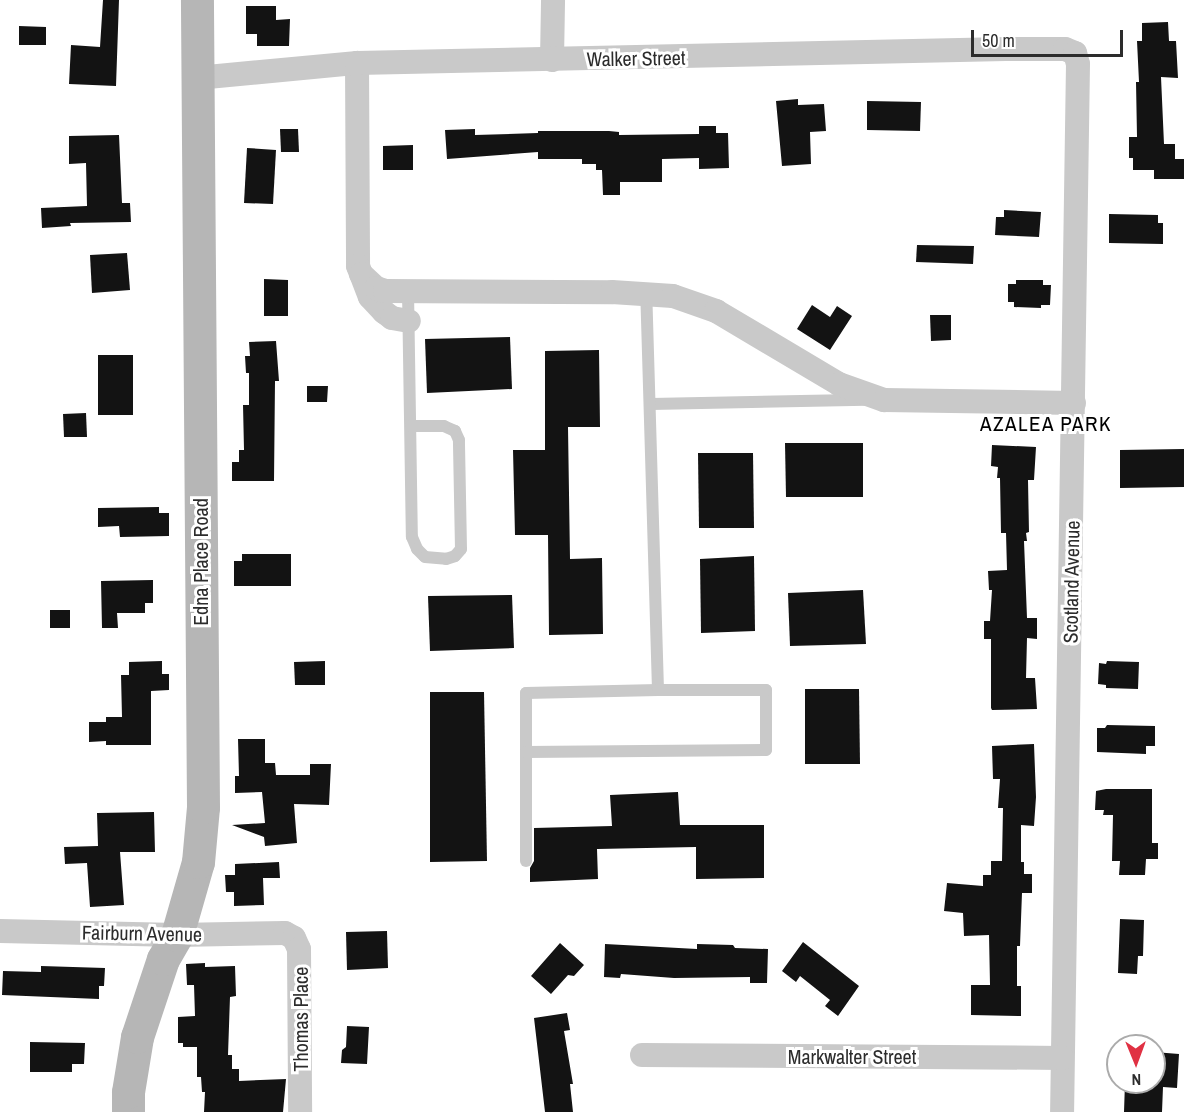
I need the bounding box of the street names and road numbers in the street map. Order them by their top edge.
street label: Walker Street [586,45,686,71]
street label: Edna Place Road [188,498,212,626]
street label: Scotland Avenue [1058,520,1084,644]
street label: Fairburn Avenue [81,920,203,946]
street label: Thomas Place [288,967,312,1071]
street label: Markwalter Street [788,1044,916,1068]

